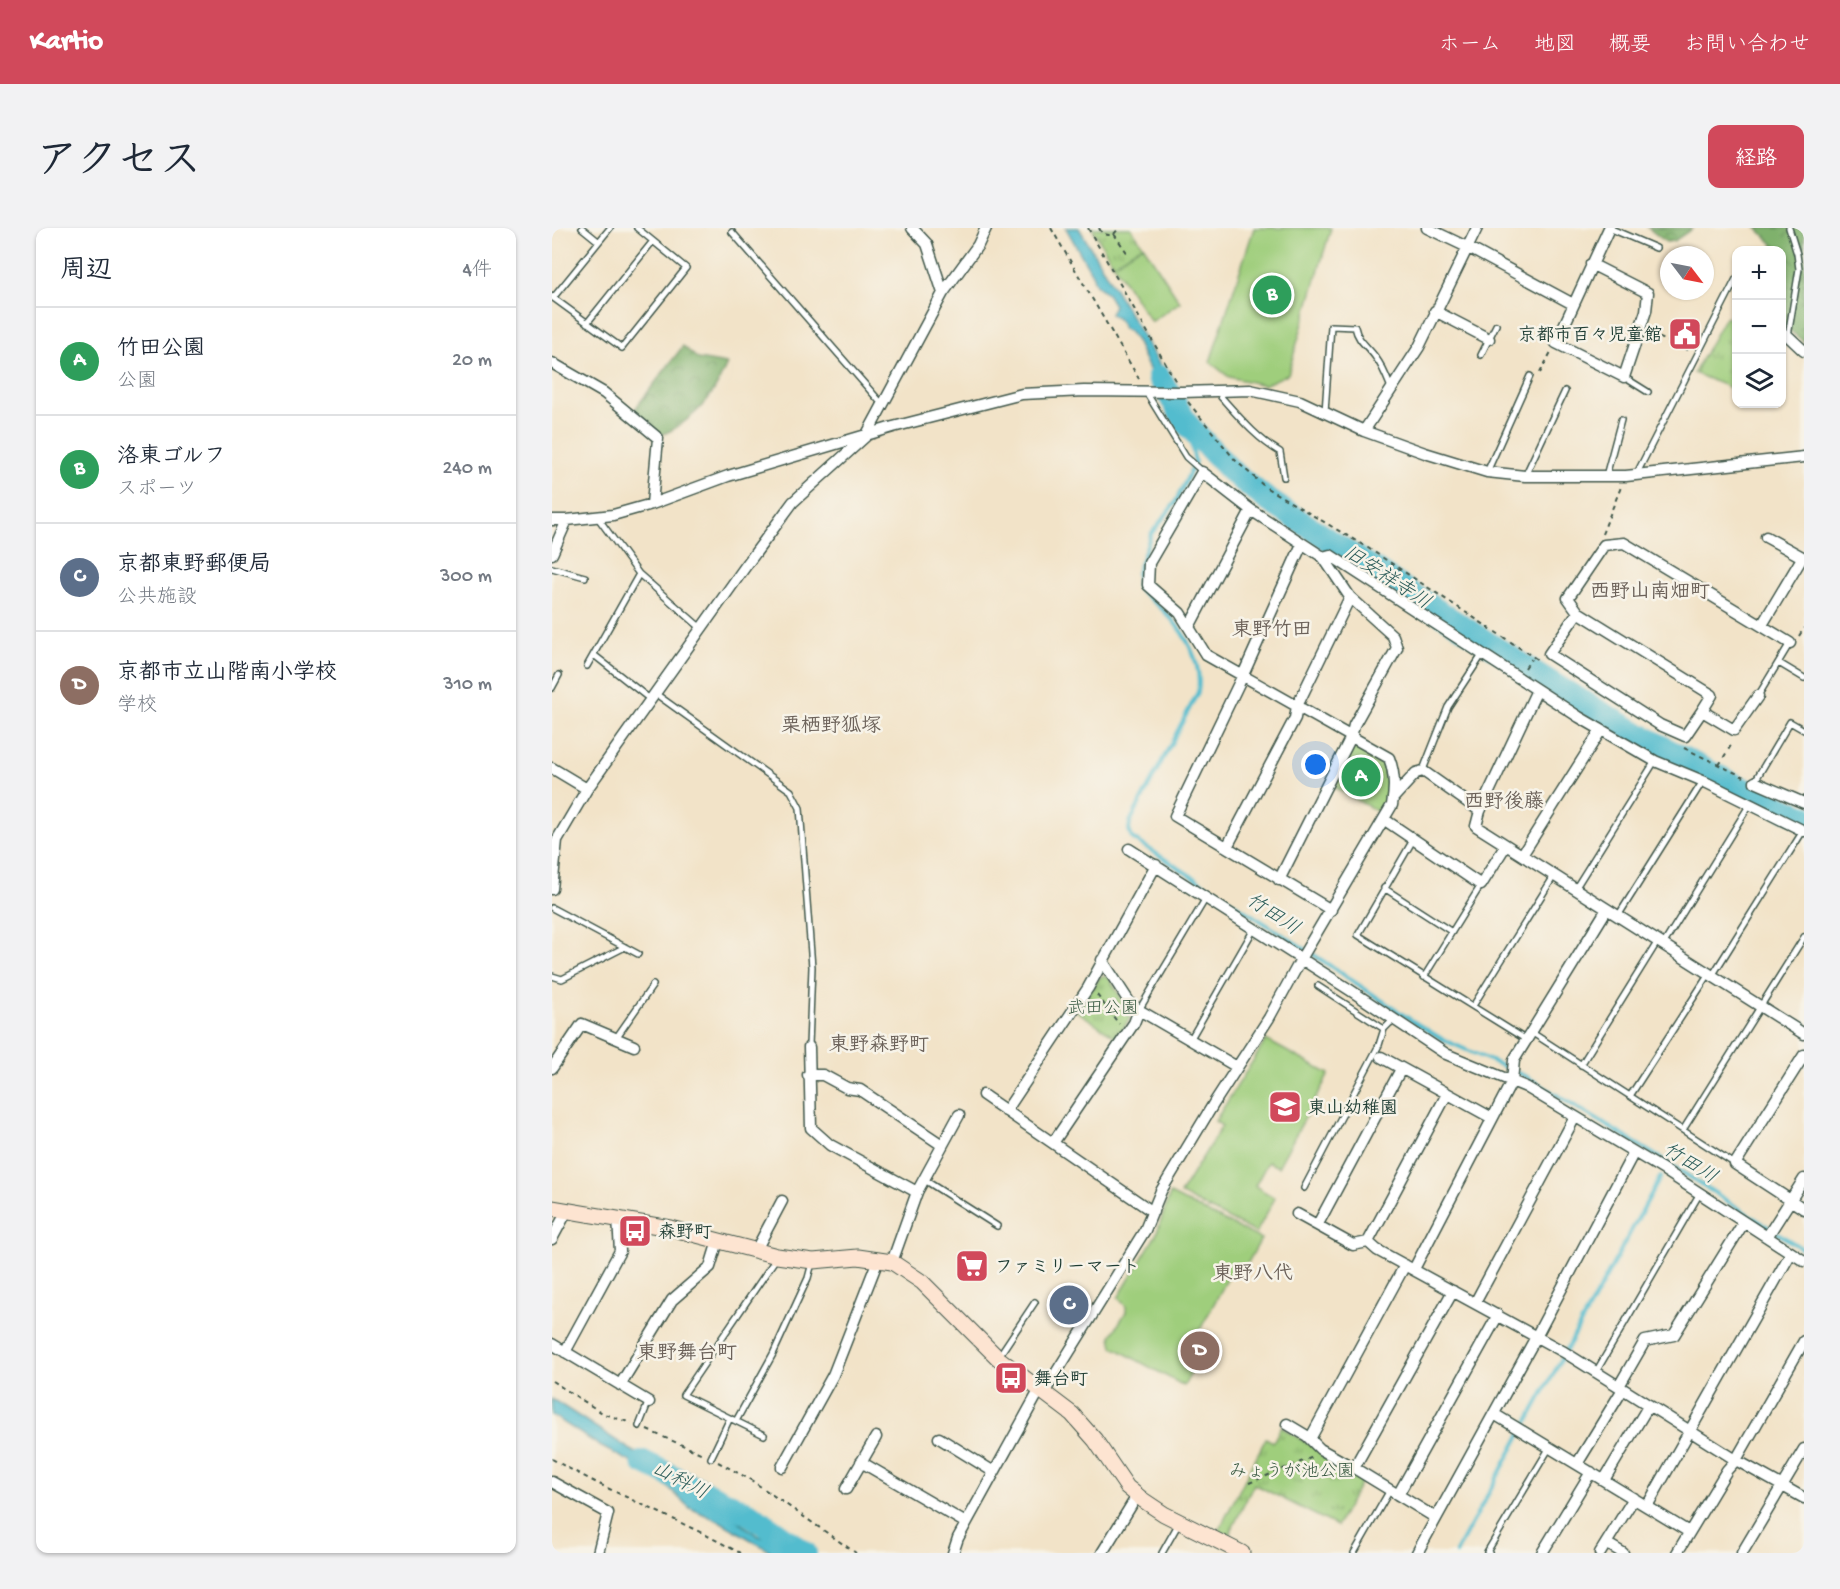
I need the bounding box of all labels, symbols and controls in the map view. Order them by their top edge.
text: Kartio [30,26,103,59]
text: ホーム [1439,34,1501,59]
text: 地図 [1534,34,1576,59]
text: 概要 [1609,34,1651,59]
text: お問い合わせ [1684,34,1810,59]
button: 経路 [1708,125,1804,188]
text: アクセス [36,140,201,189]
north arrow [1660,246,1714,300]
map controls [1732,246,1786,408]
button: + [1732,246,1786,300]
text: 周辺 [60,257,112,288]
text: 4件 [463,260,492,283]
pin: B [1252,272,1292,318]
button: − [1732,300,1786,354]
public building icon: 京都市百々児童館 [1667,316,1703,352]
place label: 京都市百々児童館 [1518,325,1662,347]
text: 竹田公園 [117,337,205,363]
text: A [74,350,85,373]
text: 20 m [452,350,492,373]
button: layers [1732,354,1786,408]
text: 公園 [117,371,157,394]
text: 洛東ゴルフ [117,445,226,471]
text: B [74,458,85,481]
text: 240 m [442,458,492,481]
text: スポーツ [117,479,197,502]
water label: 旧安祥寺川 [1338,540,1435,616]
text: 京都東野郵便局 [117,553,271,579]
text: C [74,566,85,589]
text: 300 m [440,566,492,589]
district label: 西野山南畑町 [1590,580,1710,605]
text: 公共施設 [117,587,197,610]
district label: 東野竹田 [1232,618,1312,643]
text: 京都市立山階南小学校 [117,661,337,687]
text: D [73,674,86,697]
text: 310 m [443,674,492,697]
text: 学校 [117,695,157,718]
district label: 栗栖野狐塚 [781,714,881,739]
your location [1301,750,1330,779]
pin: A [1342,754,1380,800]
district label: 西野後藤 [1464,790,1544,815]
water label: 竹田川 [1241,889,1304,942]
park label: 武田公園 [1067,998,1139,1020]
district label: 東野森野町 [829,1033,929,1058]
school or university icon: 東山幼稚園 [1267,1089,1303,1125]
place label: 東山幼稚園 [1308,1098,1398,1120]
water label: 竹田川 [1658,1138,1721,1191]
bus stop icon: 森野町 [617,1213,653,1249]
place label: 森野町 [658,1222,712,1244]
supermarket icon: ファミリーマート [954,1248,990,1284]
place label: ファミリーマート [995,1258,1140,1279]
district label: 東野八代 [1213,1262,1293,1287]
pin: C [1050,1282,1088,1328]
pin: D [1180,1328,1220,1374]
district label: 東野舞台町 [637,1341,737,1366]
bus stop icon: 舞台町 [993,1360,1029,1396]
place label: 舞台町 [1034,1369,1088,1391]
water label: 山科川 [647,1457,712,1506]
park label: みょうが池公園 [1229,1462,1355,1483]

